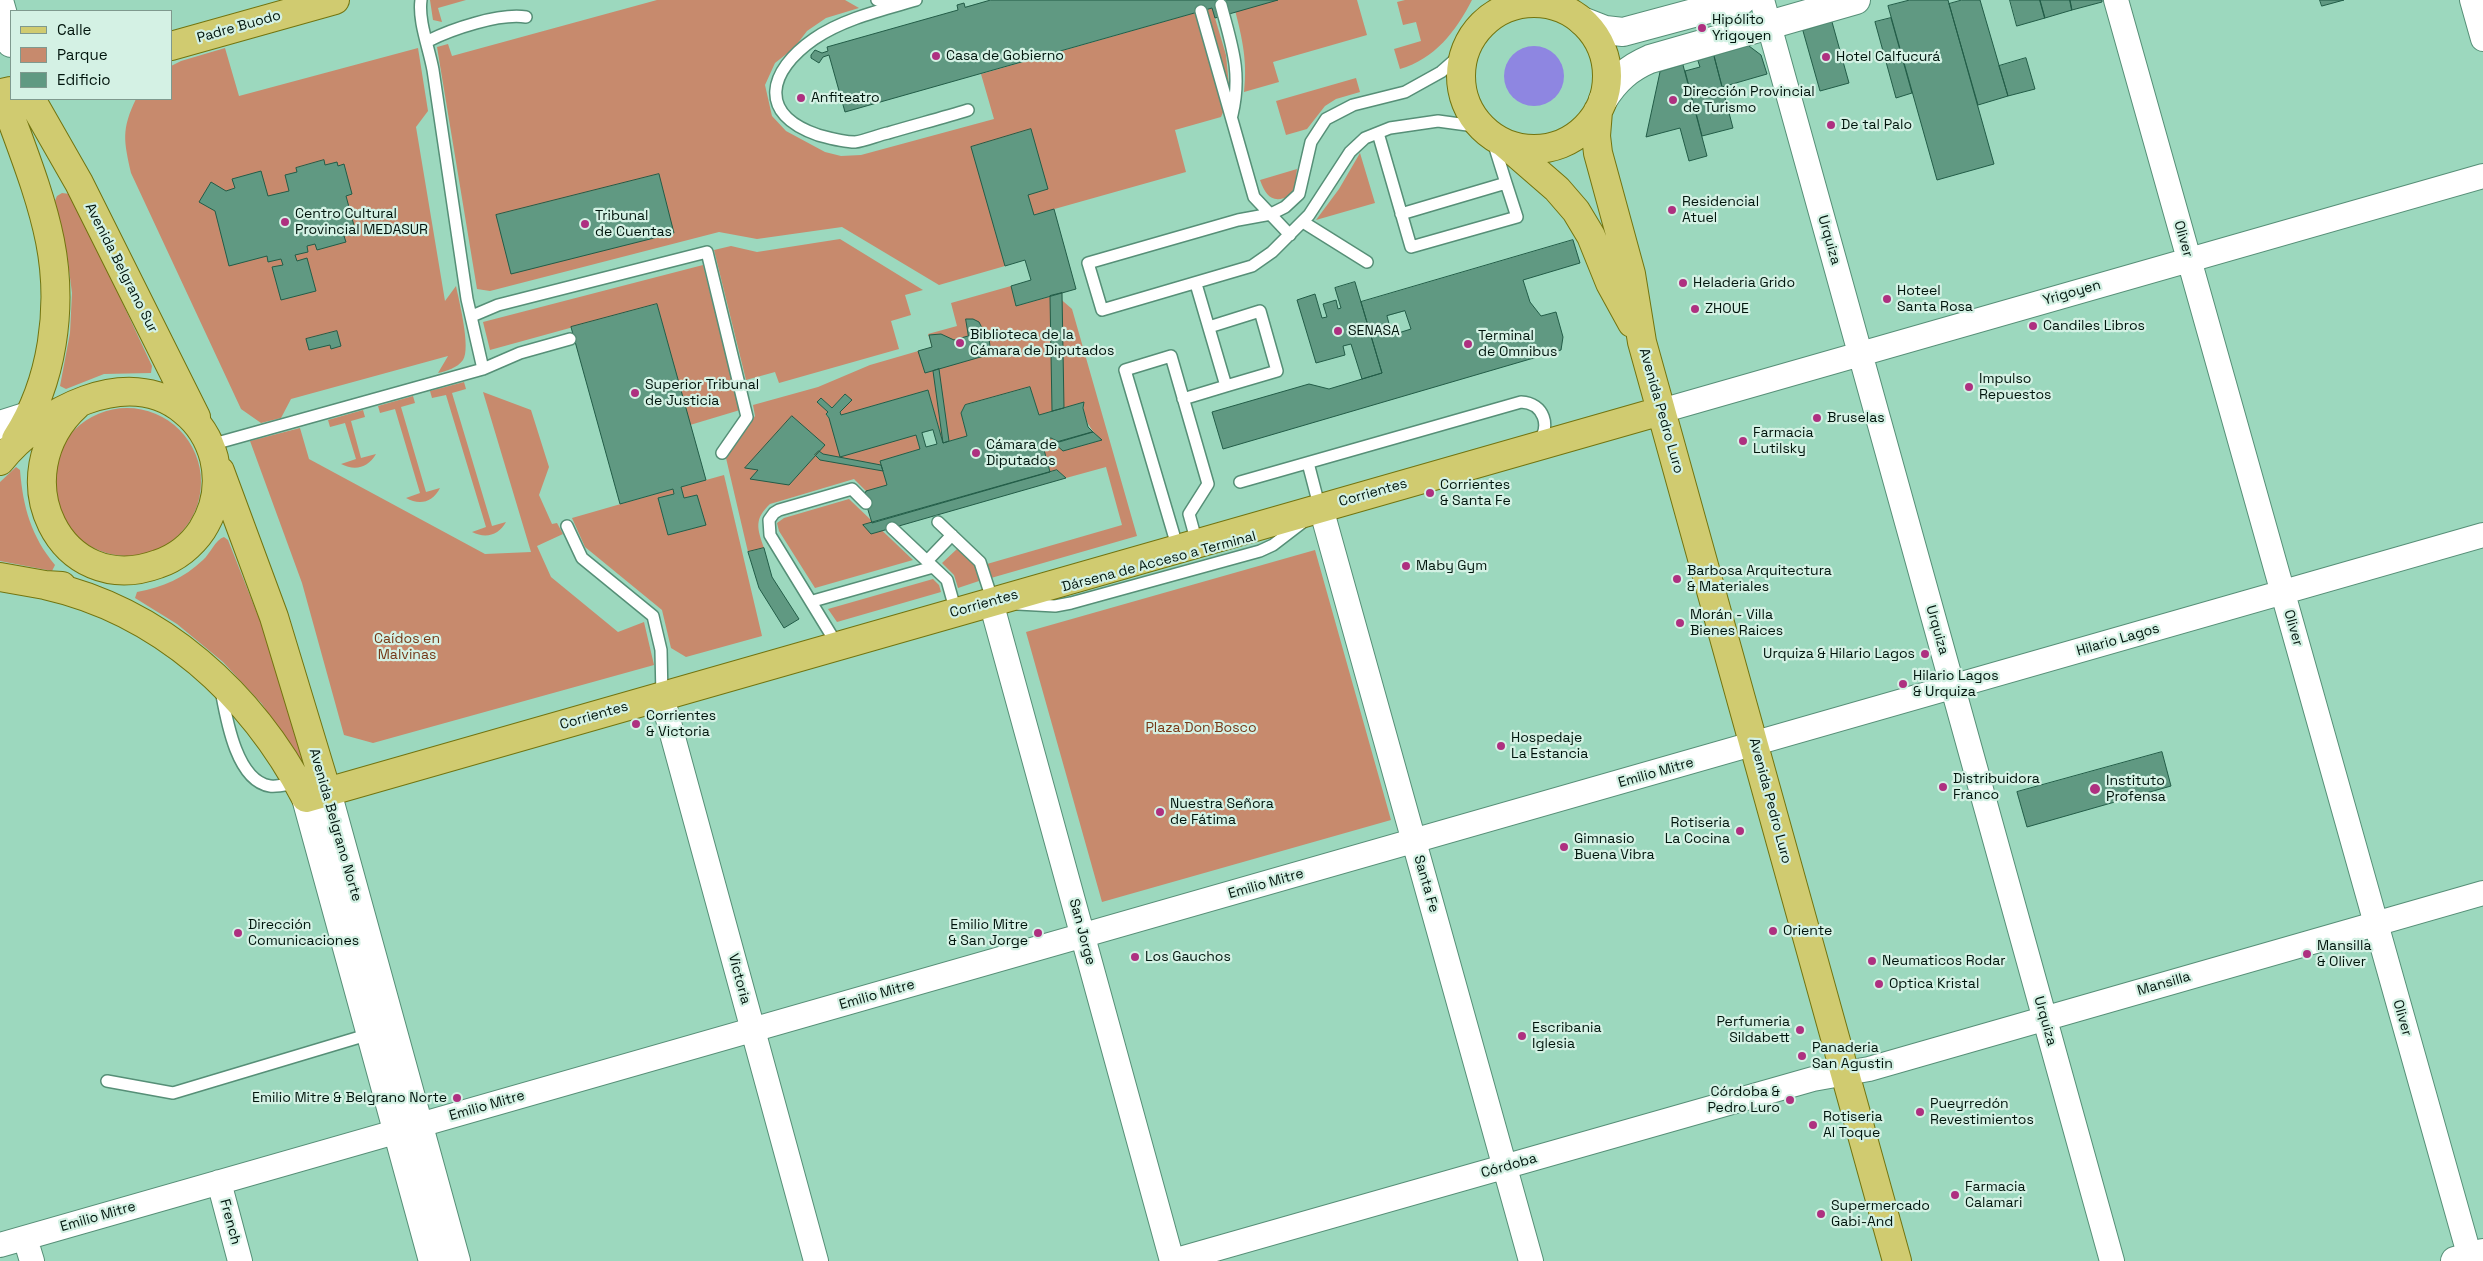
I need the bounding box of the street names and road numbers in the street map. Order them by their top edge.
street label: Padre Buodo [195,7,283,47]
street label: Avenida Belgrano Sur [81,200,161,336]
street label: Urquiza [1814,213,1844,267]
street label: Oliver [2170,219,2196,259]
street label: Yrigoyen [2041,277,2103,309]
street label: Avenida Pedro Luro [1635,346,1687,476]
street label: Corrientes [1337,475,1409,511]
street label: Dársena de Acceso a Terminal [1060,528,1258,596]
street label: Corrientes [948,586,1020,622]
street label: Urquiza [1922,603,1952,657]
street label: Oliver [2280,608,2306,648]
street label: Hilario Lagos [2075,620,2161,660]
street label: Corrientes [558,698,630,734]
street label: Avenida Pedro Luro [1745,736,1795,866]
street label: Avenida Belgrano Norte [305,747,365,903]
street label: Emilio Mitre [1616,754,1696,792]
street label: Santa Fe [1410,853,1442,915]
street label: Emilio Mitre [1226,865,1306,903]
street label: San Jorge [1065,897,1099,967]
street label: Victoria [724,952,754,1006]
street label: Mansilla [2136,968,2192,1000]
street label: Emilio Mitre [837,976,917,1014]
street label: Urquiza [2030,994,2060,1048]
street label: Oliver [2389,998,2415,1038]
street label: Emilio Mitre [447,1087,527,1125]
street label: Córdoba [1479,1150,1539,1182]
street label: French [216,1197,244,1247]
street label: Emilio Mitre [58,1198,138,1236]

